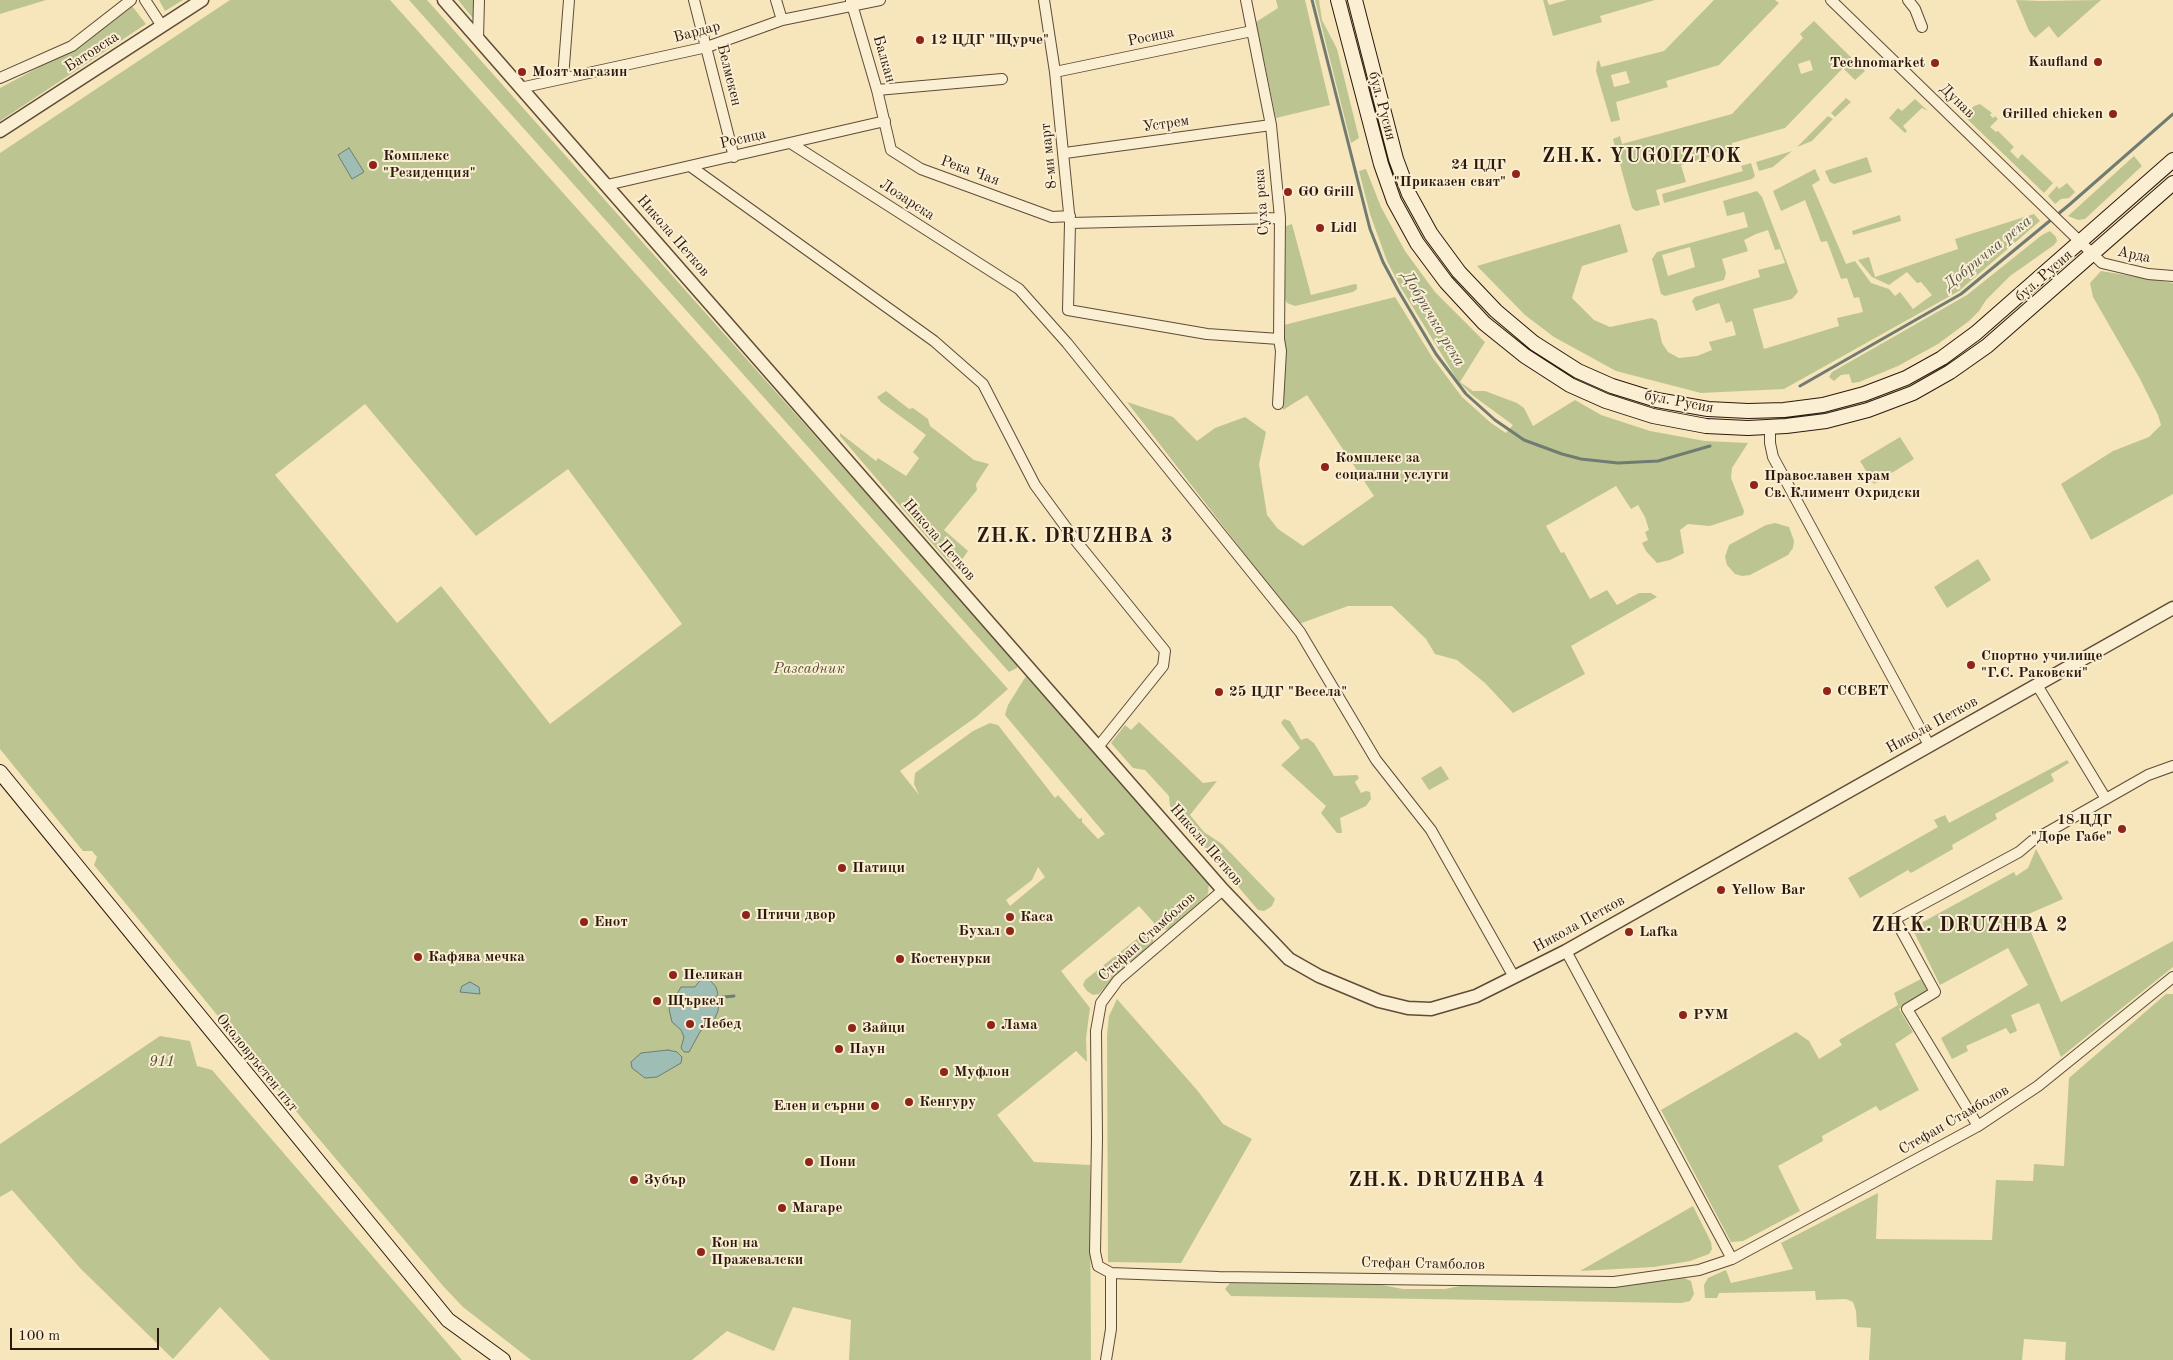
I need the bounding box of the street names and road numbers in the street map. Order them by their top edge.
street label: Вардар [672,17,722,47]
street label: Росица [1126,23,1176,51]
street label: Батовска [61,28,123,76]
street label: Балкан [869,33,899,85]
street label: Белмекен [713,42,745,108]
street label: бул. Русия [1364,70,1400,142]
street label: Дунав [1936,80,1978,122]
street label: Устрем [1142,112,1190,136]
street label: 8-ми март [1037,122,1061,190]
street label: Росица [718,125,768,153]
street label: Река Чая [938,152,1002,190]
street label: Суха река [1251,168,1273,236]
street label: Лозарска [876,175,938,225]
street label: Никола Петков [633,192,713,280]
street label: Арда [2116,243,2152,267]
street label: бул. Русия [2012,246,2076,306]
street label: бул. Русия [1643,386,1715,418]
street label: Никола Петков [899,496,979,584]
street label: Никола Петков [1883,692,1981,758]
street label: Никола Петков [1166,801,1246,889]
street label: Стефан Стамболов [1095,889,1199,985]
street label: Никола Петков [1530,891,1628,957]
street label: Околовръстен път [212,1010,302,1116]
street label: Стефан Стамболов [1896,1081,2012,1159]
street label: Стефан Стамболов [1361,1254,1485,1274]

